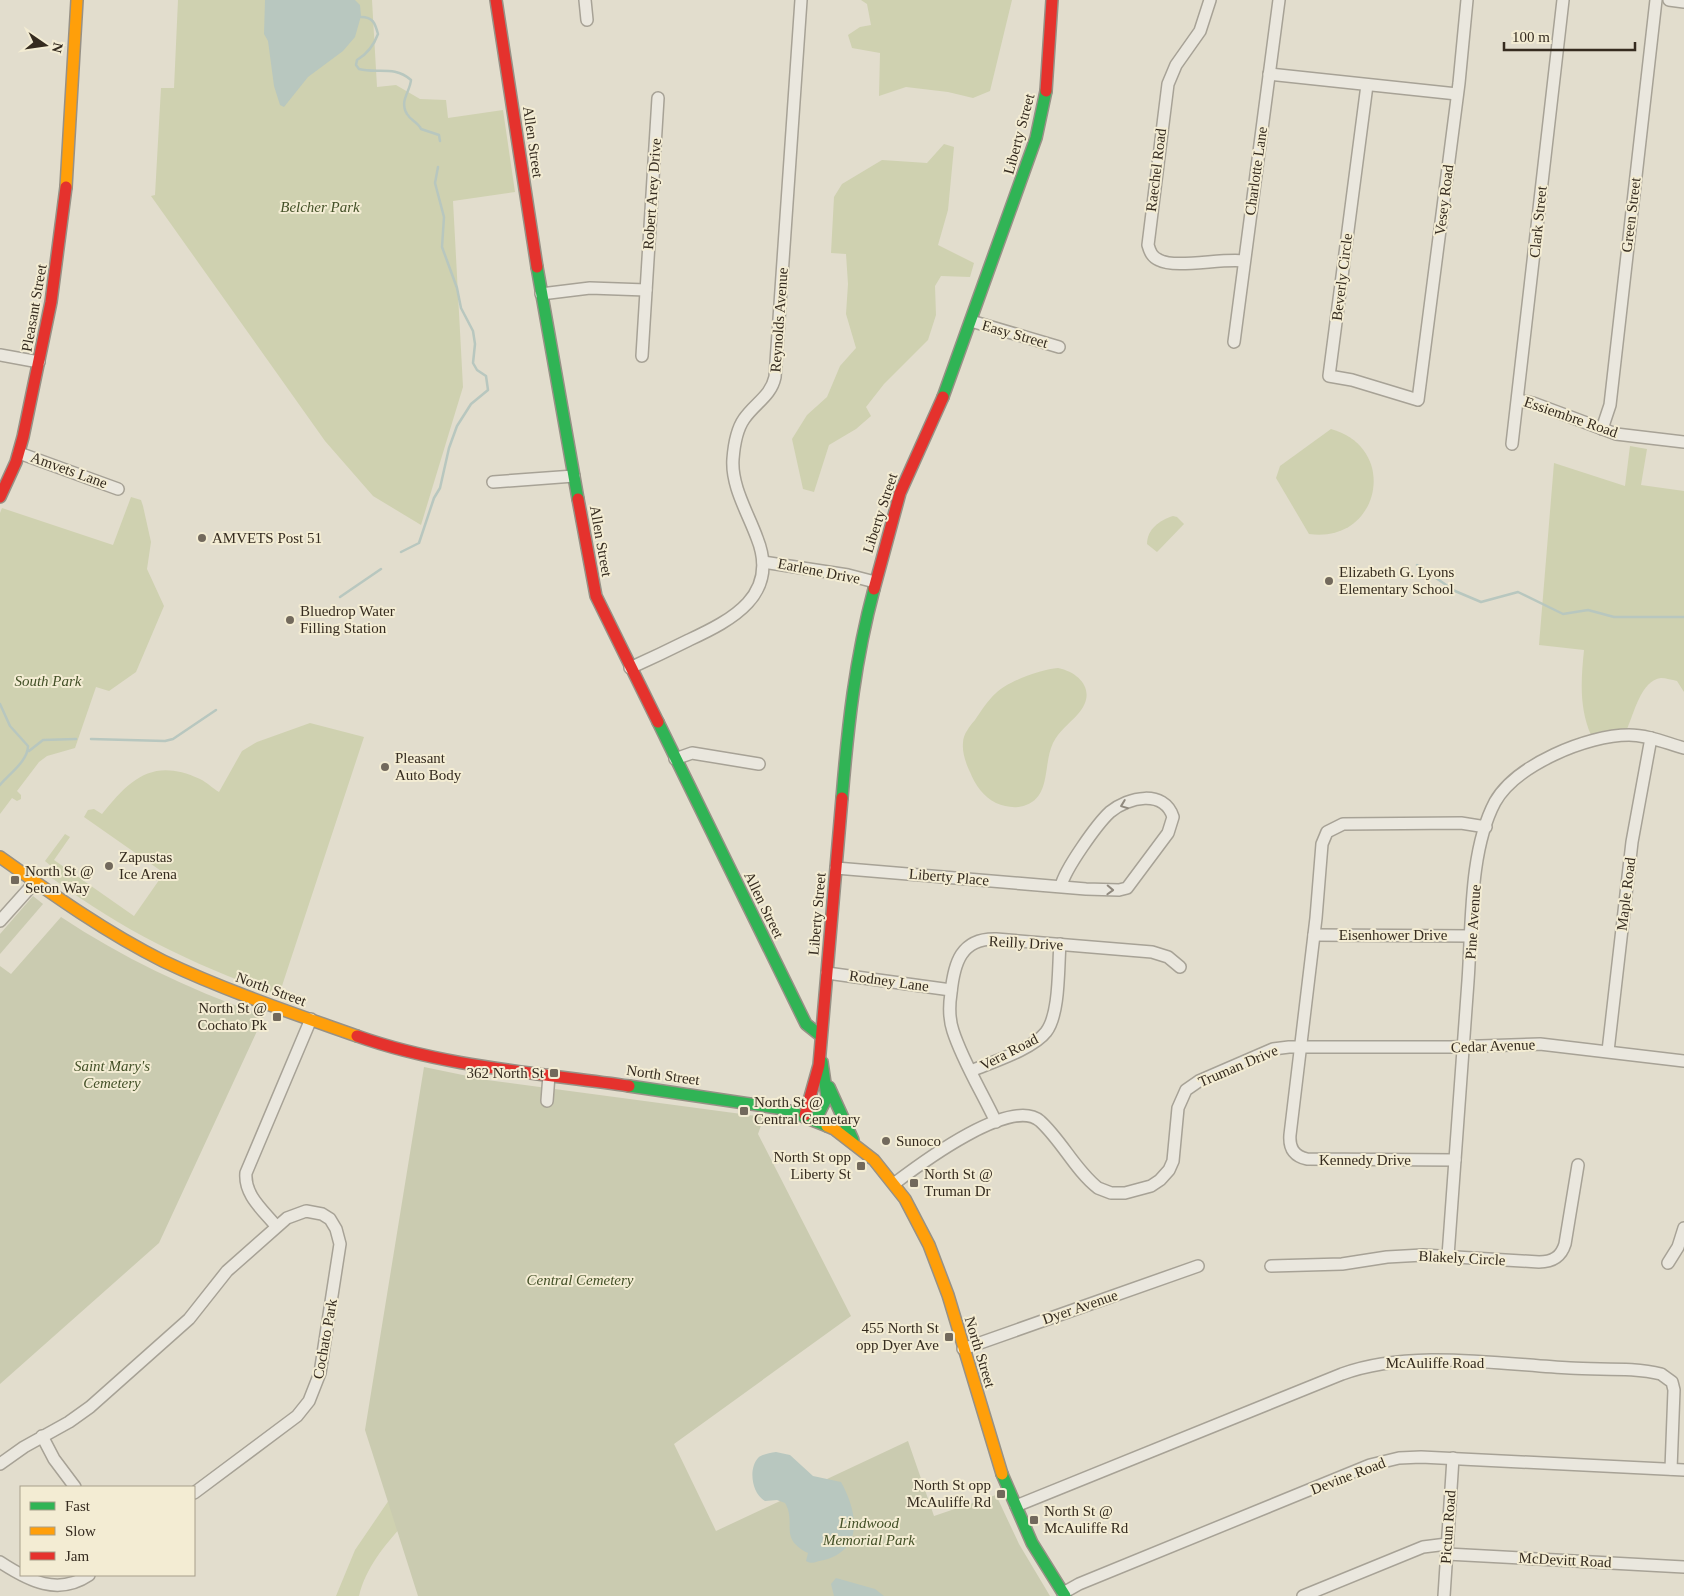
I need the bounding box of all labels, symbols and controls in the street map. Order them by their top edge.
north arrow [20,20,70,70]
scale bar [1504,20,1635,52]
text: 100 m [1512,29,1550,45]
text: N [49,41,66,54]
street label: Liberty Street [1001,91,1038,176]
street label: Allen Street [520,105,546,180]
street label: Charlotte Lane [1242,125,1270,216]
street label: Raechel Road [1143,127,1169,213]
street label: Robert Arey Drive [640,137,664,250]
street label: Vesey Road [1432,163,1456,236]
street label: Green Street [1618,176,1644,253]
street label: Clark Street [1526,185,1550,259]
park label: Belcher Park [280,199,360,215]
street label: Beverly Circle [1329,232,1355,322]
street label: Pleasant Street [18,262,50,353]
street label: Reynolds Avenue [767,267,791,373]
street label: Easy Street [980,317,1051,351]
street label: Essiembre Road [1522,393,1620,441]
street label: Amvets Lane [28,449,110,491]
street label: Liberty Street [860,470,901,555]
street label: Allen Street [587,504,615,579]
place label: AMVETS Post 51 [212,530,322,546]
marker: AMVETS Post 51 [196,532,208,544]
street label: Earlene Drive [776,555,862,587]
place label: Elizabeth G. Lyons Elementary School [1339,564,1455,597]
marker: Elizabeth G. Lyons Elementary School [1323,575,1335,587]
place label: Bluedrop Water Filling Station [300,603,395,636]
marker: Bluedrop Water Filling Station [284,614,296,626]
park label: South Park [14,673,82,689]
place label: Pleasant Auto Body [395,750,462,783]
marker: Pleasant Auto Body [379,761,391,773]
one-way arrow [1120,799,1129,809]
place label: Zapustas Ice Arena [119,849,177,882]
street label: Maple Road [1614,856,1638,932]
marker: Zapustas Ice Arena [103,860,115,872]
place label: North St @ Seton Way [25,863,94,896]
street label: Liberty Place [908,866,990,889]
street label: Allen Street [741,869,787,942]
street label: Liberty Street [805,871,829,956]
marker: North St @ Seton Way [9,874,21,886]
street label: Pine Avenue [1462,884,1484,960]
one-way arrow [1106,885,1114,895]
street label: Eisenhower Drive [1339,927,1448,943]
street label: Reilly Drive [988,933,1064,953]
street label: Rodney Lane [848,967,930,995]
street label: North Street [234,969,309,1009]
place label: North St @ Cochato Pk [197,1000,267,1033]
marker: North St @ Cochato Pk [271,1011,283,1023]
street label: Vera Road [977,1030,1041,1073]
street label: Cedar Avenue [1451,1037,1536,1055]
street label: Truman Drive [1196,1042,1280,1090]
park label: Saint Mary's Cemetery [74,1058,150,1091]
street label: North Street [625,1062,701,1088]
place label: 362 North St [466,1065,545,1081]
marker: 362 North St [548,1067,560,1079]
place label: North St @ Central Cemetary [754,1094,861,1127]
marker: North St @ Central Cemetary [738,1105,750,1117]
place label: Sunoco [896,1133,941,1149]
marker: Sunoco [880,1135,892,1147]
place label: North St opp Liberty St [773,1149,852,1182]
street label: Kennedy Drive [1319,1152,1411,1168]
marker: North St opp Liberty St [855,1160,867,1172]
place label: North St @ Truman Dr [924,1166,993,1199]
marker: North St @ Truman Dr [908,1177,920,1189]
street label: Blakely Circle [1418,1248,1506,1268]
park label: Central Cemetery [526,1272,634,1288]
street label: Dyer Avenue [1040,1287,1120,1327]
street label: Cochato Park [310,1297,340,1380]
street label: North Street [962,1314,999,1390]
place label: 455 North St opp Dyer Ave [856,1320,940,1353]
marker: 455 North St opp Dyer Ave [943,1331,955,1343]
street label: McAuliffe Road [1386,1355,1485,1371]
street label: Devine Road [1308,1454,1388,1498]
place label: North St opp McAuliffe Rd [907,1477,991,1510]
legend [20,1486,195,1576]
marker: North St opp McAuliffe Rd [995,1488,1007,1500]
street label: Pictun Road [1437,1489,1459,1564]
text: Fast [65,1498,91,1514]
place label: North St @ McAuliffe Rd [1044,1503,1129,1536]
marker: North St @ McAuliffe Rd [1028,1514,1040,1526]
park label: Lindwood Memorial Park [822,1515,915,1548]
text: Slow [65,1523,96,1539]
text: Jam [65,1548,89,1564]
street label: McDevitt Road [1518,1550,1612,1570]

